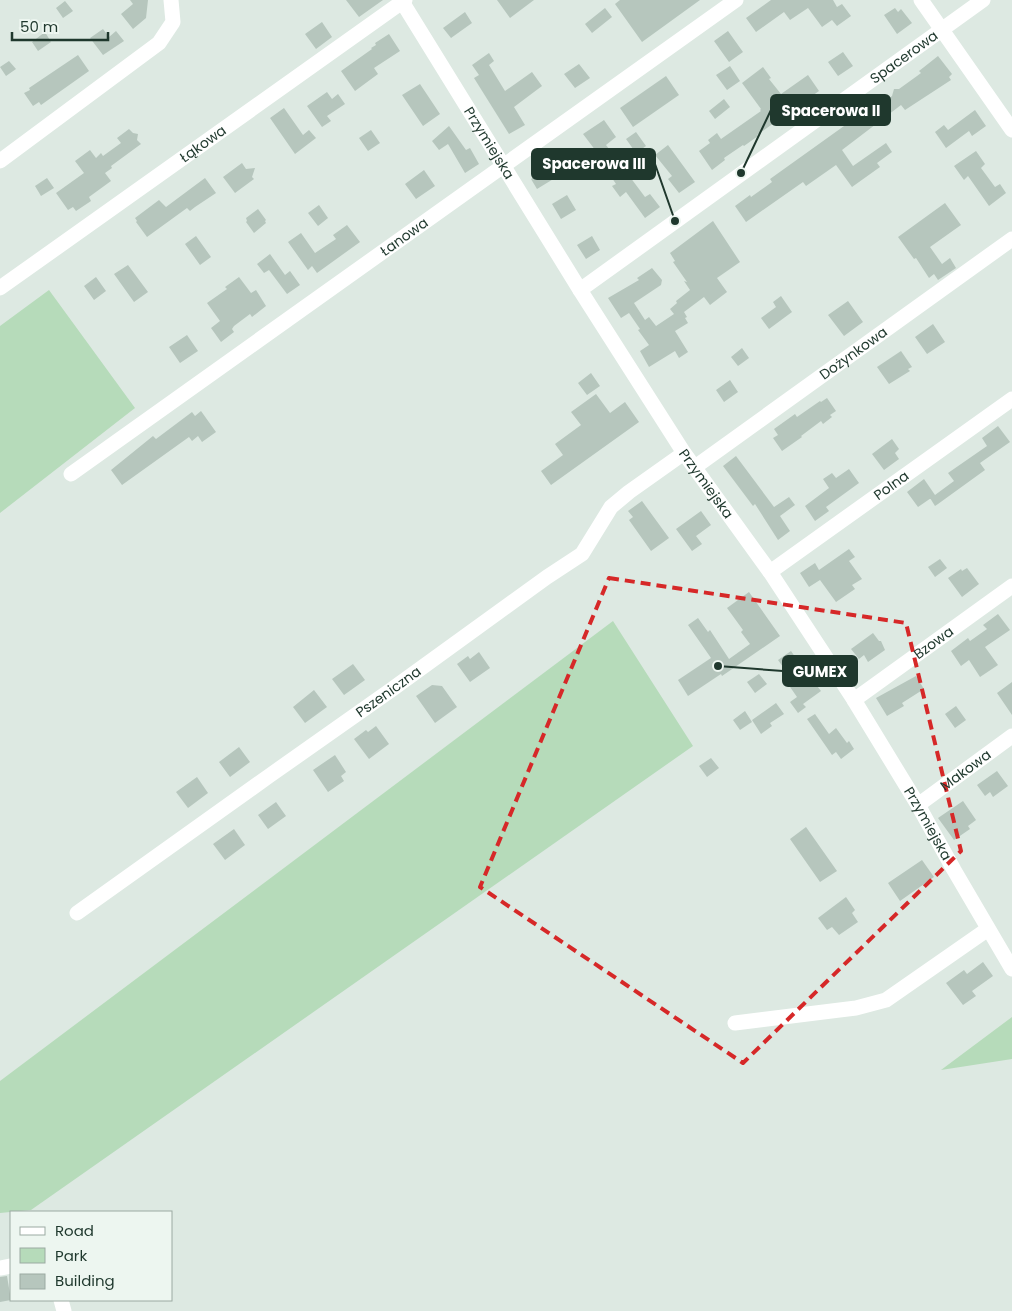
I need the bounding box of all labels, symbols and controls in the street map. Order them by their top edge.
scale bar [12,10,109,42]
text: 50 m [20,16,58,37]
street label: Spacerowa [866,26,942,88]
callout: Spacerowa II [771,95,890,125]
text: Spacerowa II [781,100,881,121]
street label: Przymiejska [459,103,519,183]
street label: Łąkowa [176,120,230,167]
callout: Spacerowa III [532,149,655,179]
text: Spacerowa III [542,153,646,174]
street label: Łanowa [376,213,432,261]
street label: Dożynkowa [815,322,891,384]
street label: Przymiejska [674,445,738,523]
street label: Polna [870,466,913,505]
street label: Bzowa [909,621,958,664]
callout: GUMEX [783,656,857,686]
street label: Pszeniczna [352,661,425,722]
text: GUMEX [793,661,848,682]
street label: Makowa [936,745,995,796]
street label: Przymiejska [899,783,957,864]
legend [10,1211,172,1301]
text: Road [55,1220,94,1241]
text: Park [55,1245,87,1266]
text: Building [55,1270,115,1291]

